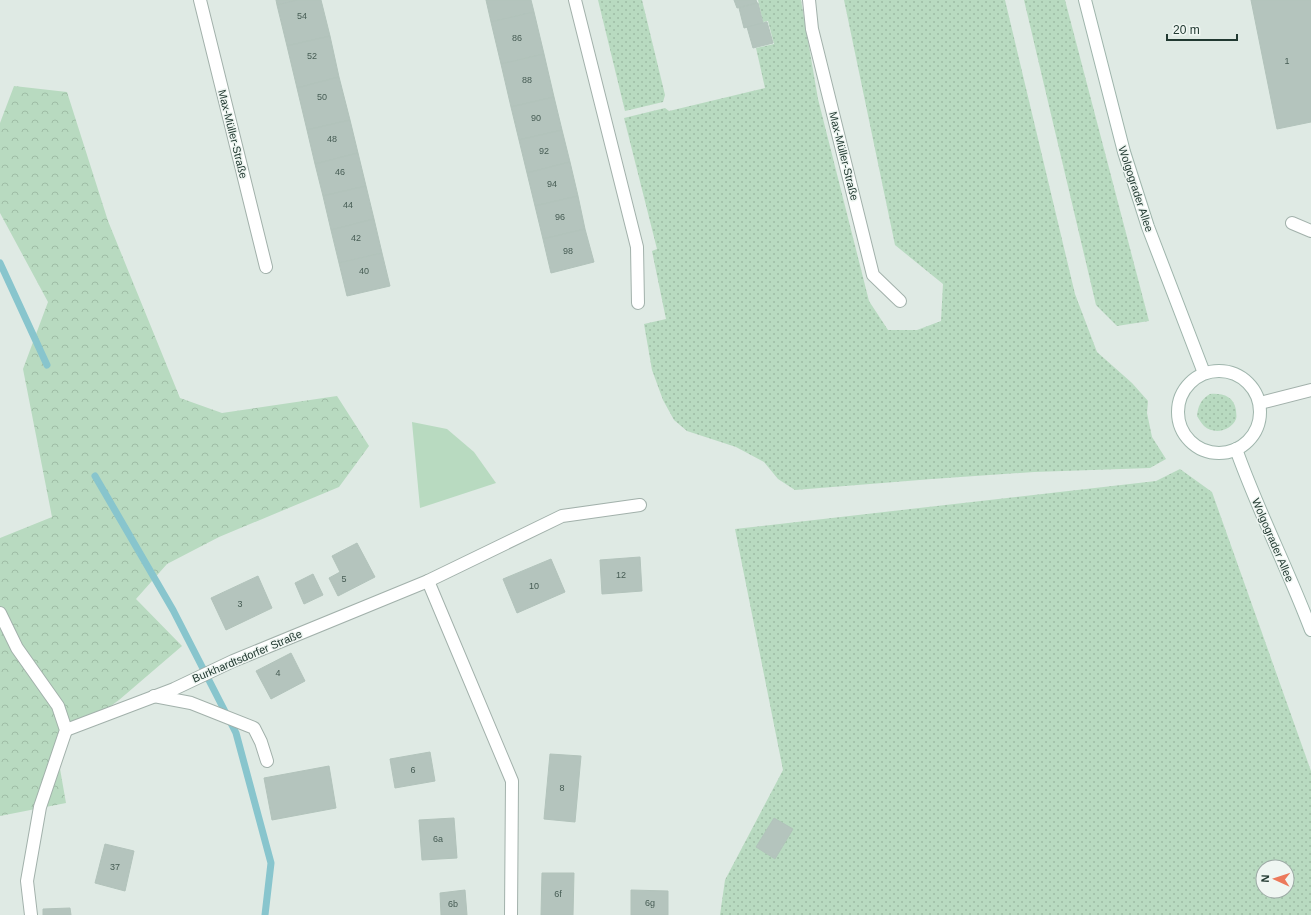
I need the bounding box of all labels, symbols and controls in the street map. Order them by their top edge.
house number: 54 [297,11,307,21]
scale bar [1167,16,1237,42]
text: 20 m [1173,23,1200,37]
house number: 86 [512,33,522,43]
house number: 52 [307,51,317,61]
house number: 1 [1284,56,1290,66]
house number: 88 [522,75,532,85]
street label: Max-Müller-Straße [216,88,250,180]
house number: 50 [317,92,327,102]
street label: Max-Müller-Straße [827,110,861,202]
house number: 90 [531,113,541,123]
house number: 48 [327,134,337,144]
street label: Wolgograder Allee [1116,144,1156,234]
house number: 92 [539,146,549,156]
house number: 46 [335,167,345,177]
house number: 94 [547,179,557,189]
house number: 44 [343,200,353,210]
house number: 96 [555,212,565,222]
house number: 42 [351,233,361,243]
house number: 98 [563,246,573,256]
house number: 40 [359,266,369,276]
street label: Wolgograder Allee [1250,496,1296,584]
house number: 12 [616,570,626,580]
house number: 5 [341,574,347,584]
house number: 10 [529,581,539,591]
house number: 3 [237,599,243,609]
street label: Burkhardtsdorfer Straße [190,627,304,685]
house number: 4 [275,668,281,678]
house number: 6 [410,765,416,775]
house number: 8 [559,783,565,793]
house number: 6a [433,834,443,844]
north arrow [1255,859,1295,899]
house number: 37 [110,862,120,872]
text: N [1259,874,1271,883]
house number: 6f [554,889,562,899]
house number: 6g [645,898,655,908]
house number: 6b [448,899,458,909]

